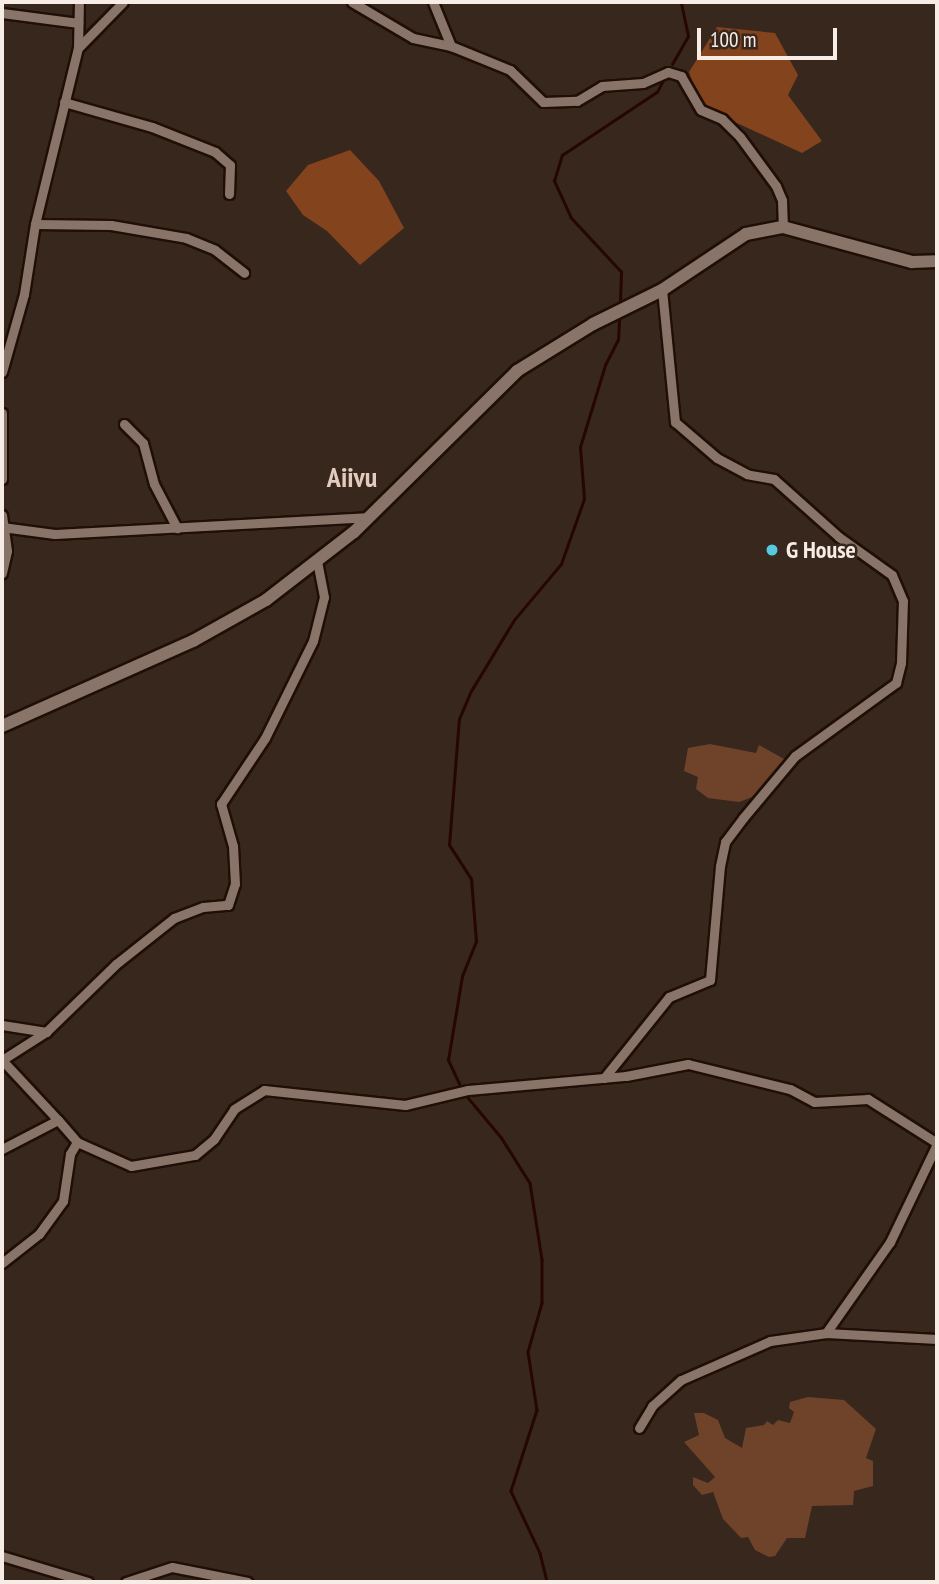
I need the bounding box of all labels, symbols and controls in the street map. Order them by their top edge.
scale bar [701,14,841,58]
text: 100 m [710,26,756,53]
district label: Aiivu [327,460,377,494]
place label: G House [786,536,856,564]
marker: G House [764,542,780,558]

